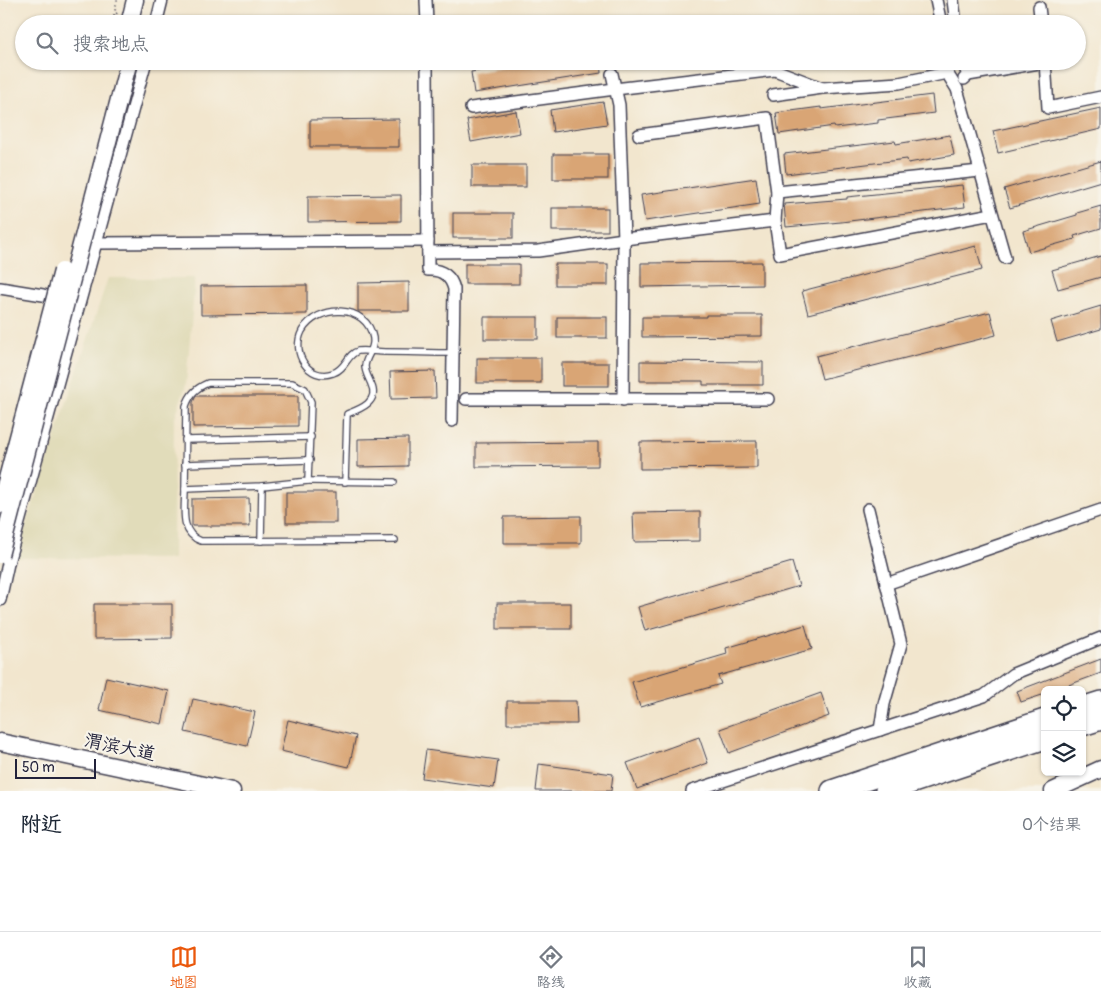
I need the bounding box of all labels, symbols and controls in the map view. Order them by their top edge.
search box [15,15,1086,70]
icon: search [33,29,61,57]
text: 搜索地点 [73,32,149,56]
map controls [1041,686,1086,776]
button: locate [1041,686,1086,731]
street label: 渭滨大道 [82,729,158,766]
button: layers [1041,731,1086,776]
scale bar [15,756,96,779]
text: 50 m [22,759,55,776]
text: 附近 [20,811,62,838]
text: 0个结果 [1022,815,1081,835]
tab: 地图 [170,943,198,991]
tab: 路线 [537,943,565,991]
tab: 收藏 [904,943,932,991]

